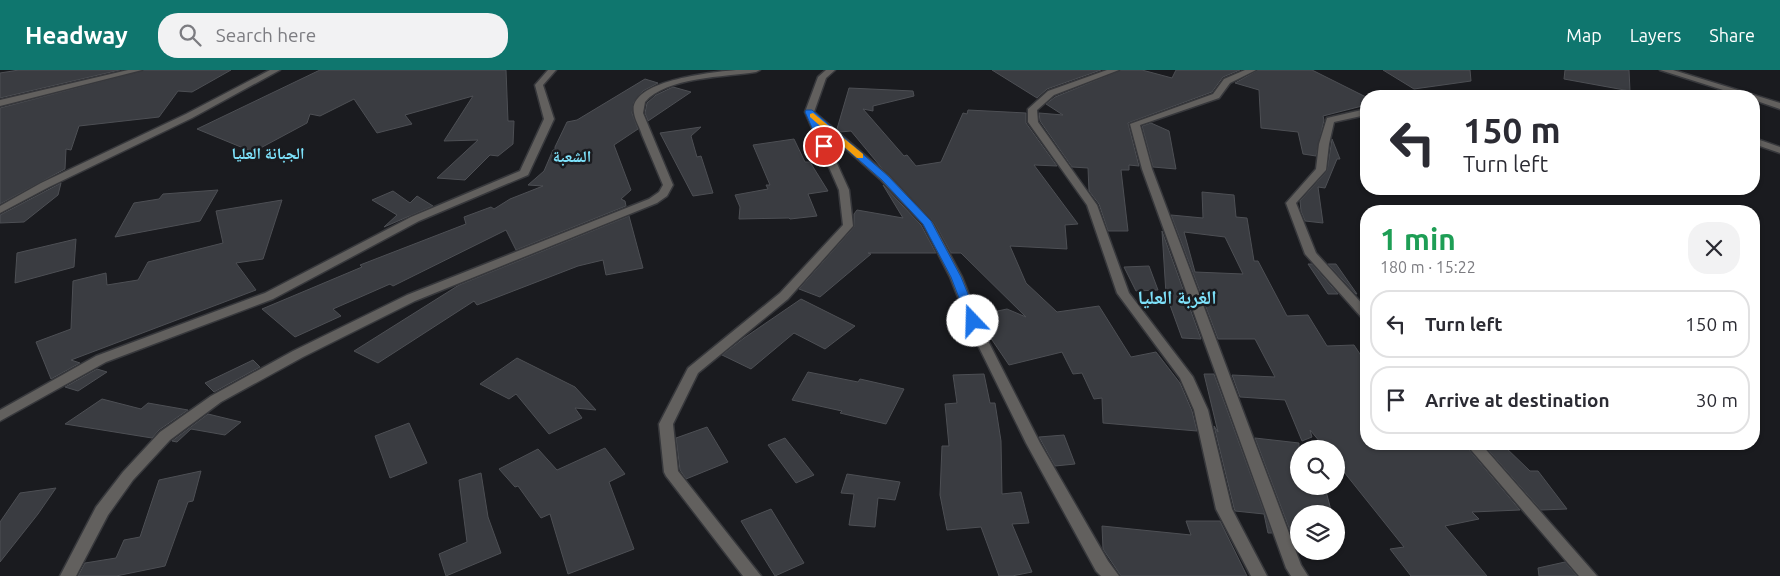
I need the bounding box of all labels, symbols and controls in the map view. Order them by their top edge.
search box [158,13,508,58]
icon: search [176,21,204,49]
text: Headway [25,22,128,49]
text: Search here [216,24,316,46]
text: Map [1566,25,1602,45]
text: Layers [1630,25,1681,45]
text: Share [1709,25,1755,45]
icon: left [1380,110,1445,175]
text: 150 m [1463,110,1561,150]
pin [803,125,845,167]
icon: arrive [810,132,838,160]
district label: الجبانة العليا [232,144,304,163]
district label: الشعبة [553,147,591,166]
text: Turn left [1463,151,1548,176]
text: 1 min [1380,222,1456,256]
button: close [1688,222,1740,274]
text: 180 m · 15:22 [1380,258,1476,276]
district label: الغربة العليا [1137,286,1217,309]
position arrow [946,294,998,346]
icon: left [1382,310,1410,338]
text: Turn left [1425,313,1503,335]
text: 150 m [1685,313,1738,335]
icon: arrive [1382,386,1410,414]
text: Arrive at destination [1425,389,1610,411]
text: 30 m [1696,389,1738,411]
map controls [1290,440,1345,560]
button: search [1290,440,1345,495]
button: layers [1290,505,1345,560]

